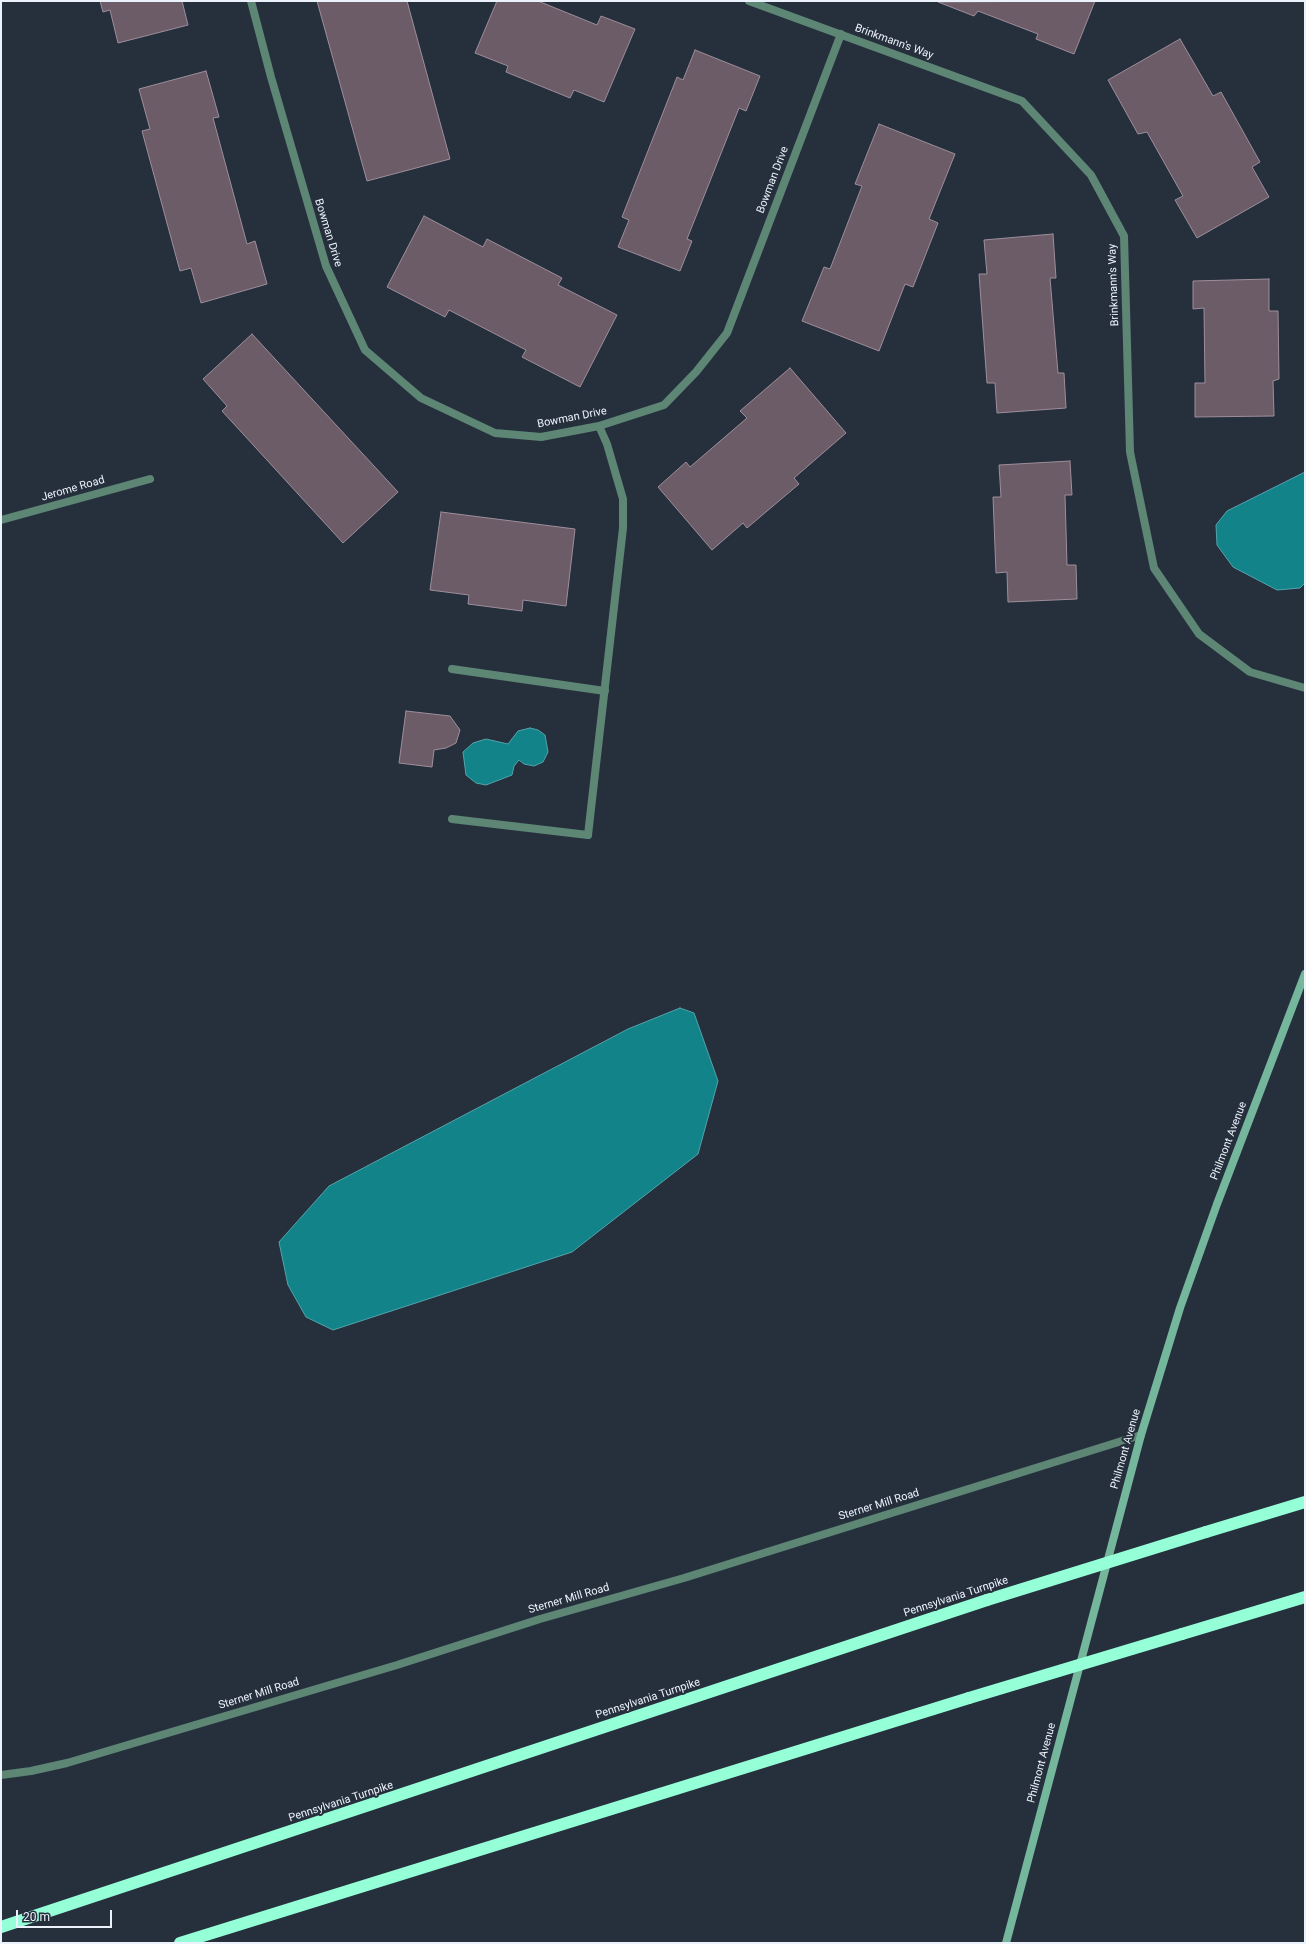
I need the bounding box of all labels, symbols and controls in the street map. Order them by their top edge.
street label: Brinkmann's Way [853,22,935,62]
street label: Bowman Drive [754,145,792,215]
street label: Bowman Drive [311,197,345,269]
street label: Brinkmann's Way [1106,243,1122,327]
street label: Bowman Drive [536,405,608,431]
street label: Jerome Road [40,474,106,504]
street label: Philmont Avenue [1208,1100,1250,1182]
street label: Philmont Avenue [1108,1407,1144,1491]
street label: Sterner Mill Road [837,1486,921,1524]
street label: Pennsylvania Turnpike [902,1574,1010,1620]
street label: Sterner Mill Road [527,1581,611,1617]
street label: Sterner Mill Road [217,1675,301,1713]
street label: Pennsylvania Turnpike [594,1676,702,1722]
street label: Philmont Avenue [1025,1721,1059,1805]
street label: Pennsylvania Turnpike [287,1779,395,1825]
scale bar [18,1902,114,1928]
text: 20 m [23,1910,50,1924]

